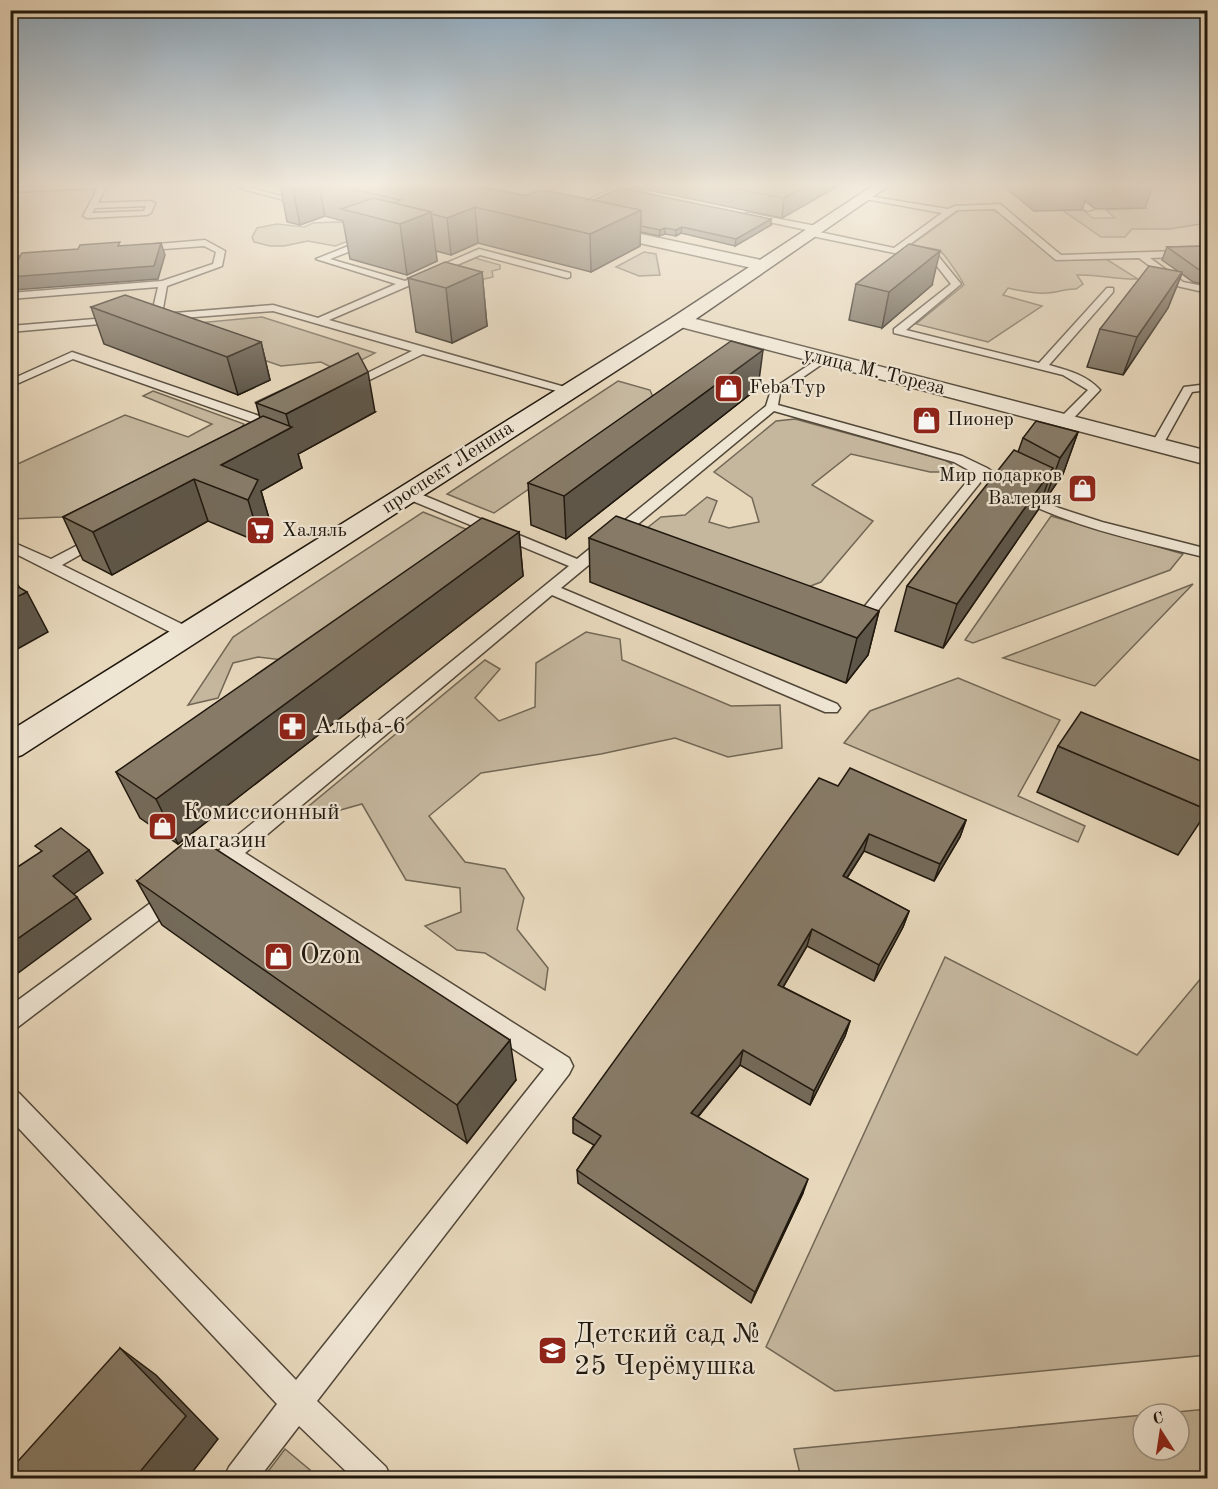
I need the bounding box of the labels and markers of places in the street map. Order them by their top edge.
shop icon: FebaТур [712,372,744,404]
place label: FebaТур [749,378,826,398]
shop icon: Пионер [910,404,942,436]
place label: Пионер [947,410,1014,430]
place label: Мир подарков Валерия [939,466,1062,509]
shop icon: Мир подарков Валерия [1067,472,1099,504]
supermarket icon: Халяль [245,515,277,547]
place label: Халяль [282,521,347,541]
pharmacy icon: Альфа-6 [277,711,309,743]
place label: Альфа-6 [314,715,406,739]
place label: Комиссионный магазин [183,801,340,853]
shop icon: Комиссионный магазин [146,811,178,843]
shop icon: Ozon [263,940,295,972]
place label: Ozon [300,942,361,970]
place label: Детский сад № 25 Черёмушка [574,1321,763,1381]
school or university icon: Детский сад № 25 Черёмушка [537,1335,569,1367]

